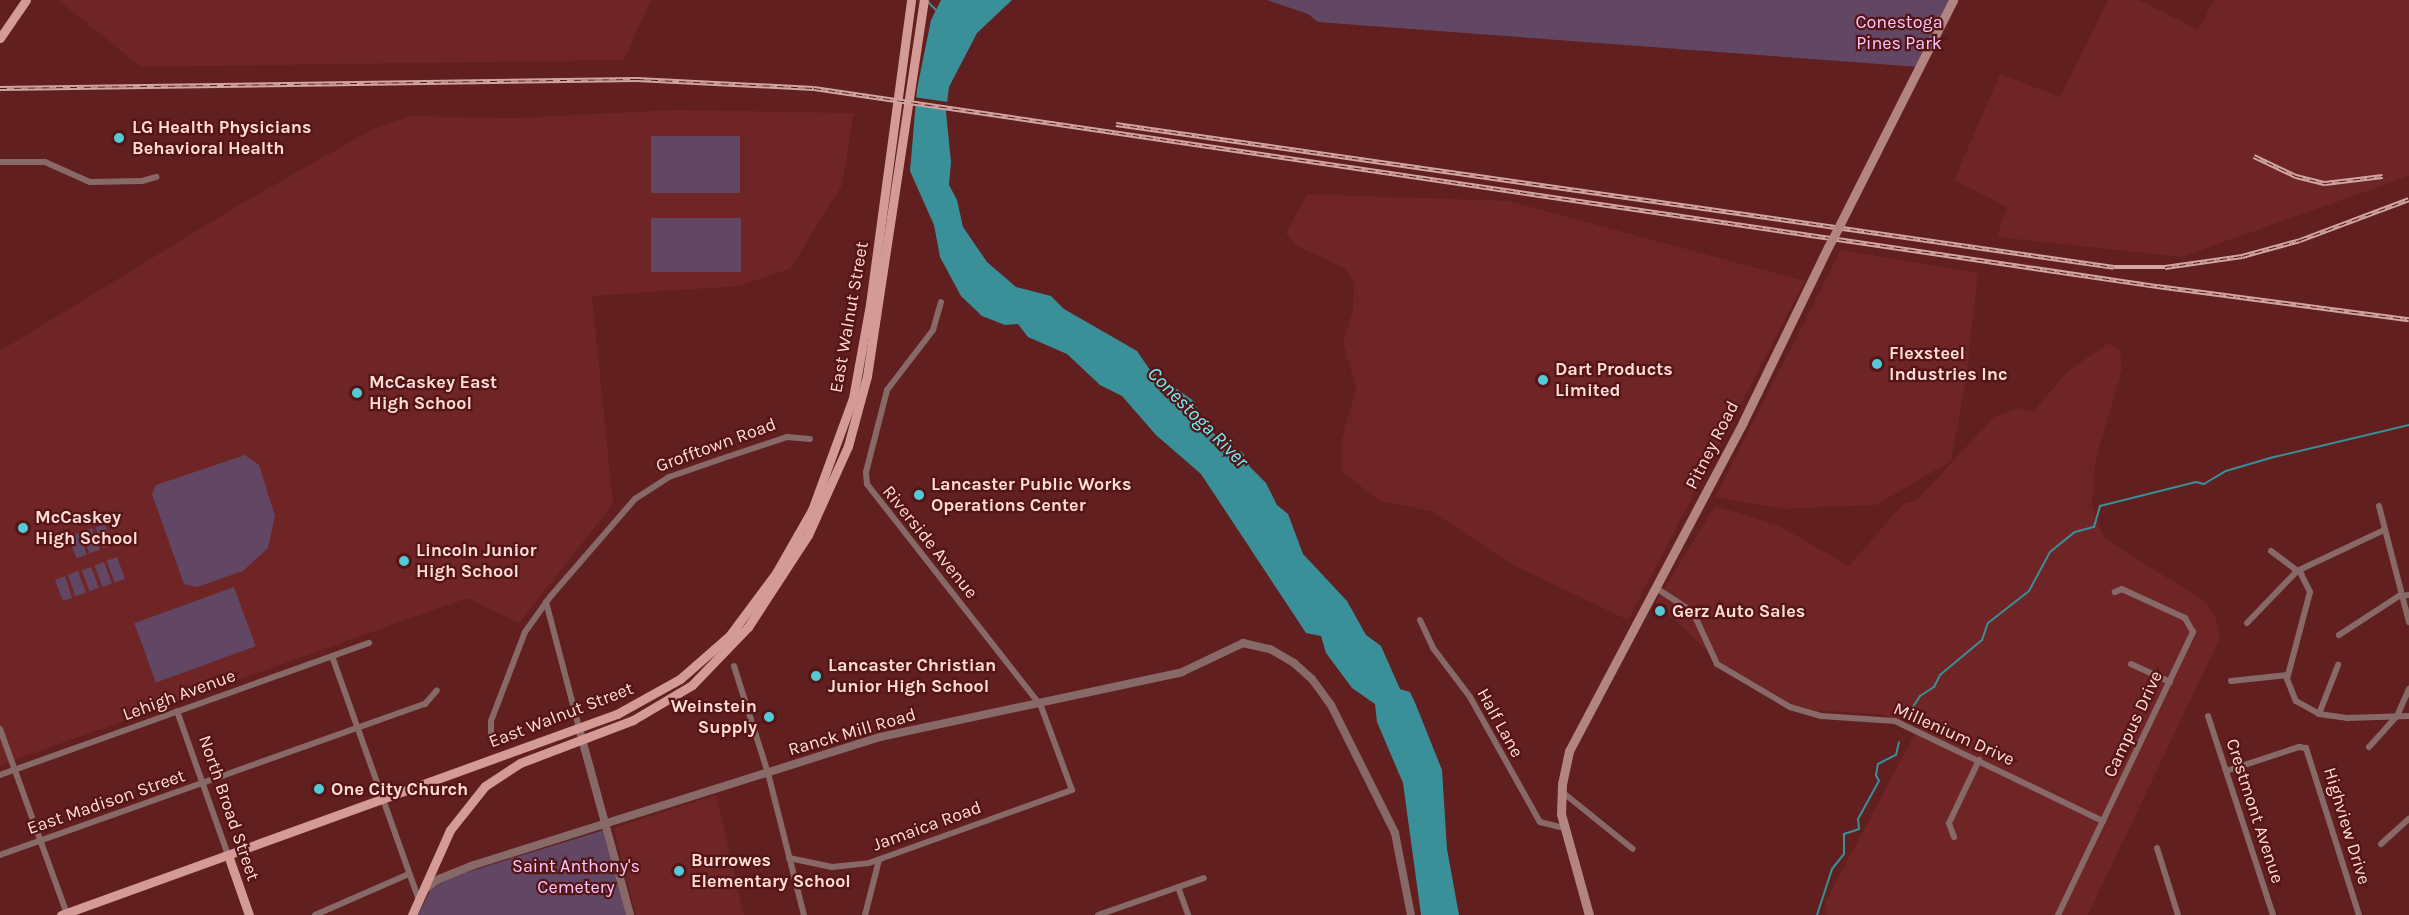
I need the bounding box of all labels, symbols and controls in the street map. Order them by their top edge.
park label: Conestoga Pines Park [1855,12,1943,54]
place label: LG Health Physicians Behavioral Health [132,117,312,160]
marker: LG Health Physicians Behavioral Health [110,129,128,147]
street label: East Walnut Street [825,240,873,394]
place label: Flexsteel Industries Inc [1889,343,2007,386]
marker: Flexsteel Industries Inc [1870,357,1884,371]
place label: Dart Products Limited [1555,359,1673,401]
water label: Conestoga River [1142,361,1254,473]
place label: McCaskey East High School [369,372,497,415]
marker: Dart Products Limited [1536,373,1550,387]
marker: McCaskey East High School [350,386,364,400]
street label: Pitney Road [1681,397,1743,493]
street label: Grofftown Road [653,413,779,477]
place label: Lancaster Public Works Operations Center [931,474,1131,516]
street label: Riverside Avenue [878,481,982,603]
marker: Lancaster Public Works Operations Center [912,488,926,502]
place label: McCaskey High School [35,507,138,550]
marker: McCaskey High School [16,521,30,535]
place label: Lincoln Junior High School [416,540,537,582]
marker: Lincoln Junior High School [397,554,411,568]
place label: Gerz Auto Sales [1672,600,1805,622]
marker: Gerz Auto Sales [1653,604,1667,618]
place label: Lancaster Christian Junior High School [828,655,996,698]
street label: Lehigh Avenue [120,665,238,725]
street label: Campus Drive [2099,667,2167,781]
marker: Lancaster Christian Junior High School [809,669,823,683]
street label: East Walnut Street [486,677,636,753]
street label: Half Lane [1472,685,1528,761]
place label: Weinstein Supply [671,696,757,738]
street label: Millenium Drive [1890,698,2018,770]
street label: Ranck Mill Road [786,703,918,761]
marker: Weinstein Supply [762,710,776,724]
street label: North Broad Street [194,732,264,884]
street label: Crestmont Avenue [2221,736,2289,886]
street label: East Madison Street [24,765,188,839]
street label: Highview Drive [2319,765,2375,887]
place label: One City Church [331,778,468,800]
marker: One City Church [312,782,326,796]
street label: Jamaica Road [870,796,984,856]
place label: Burrowes Elementary School [691,850,851,892]
park label: Saint Anthony's Cemetery [512,856,640,898]
marker: Burrowes Elementary School [672,864,686,878]

